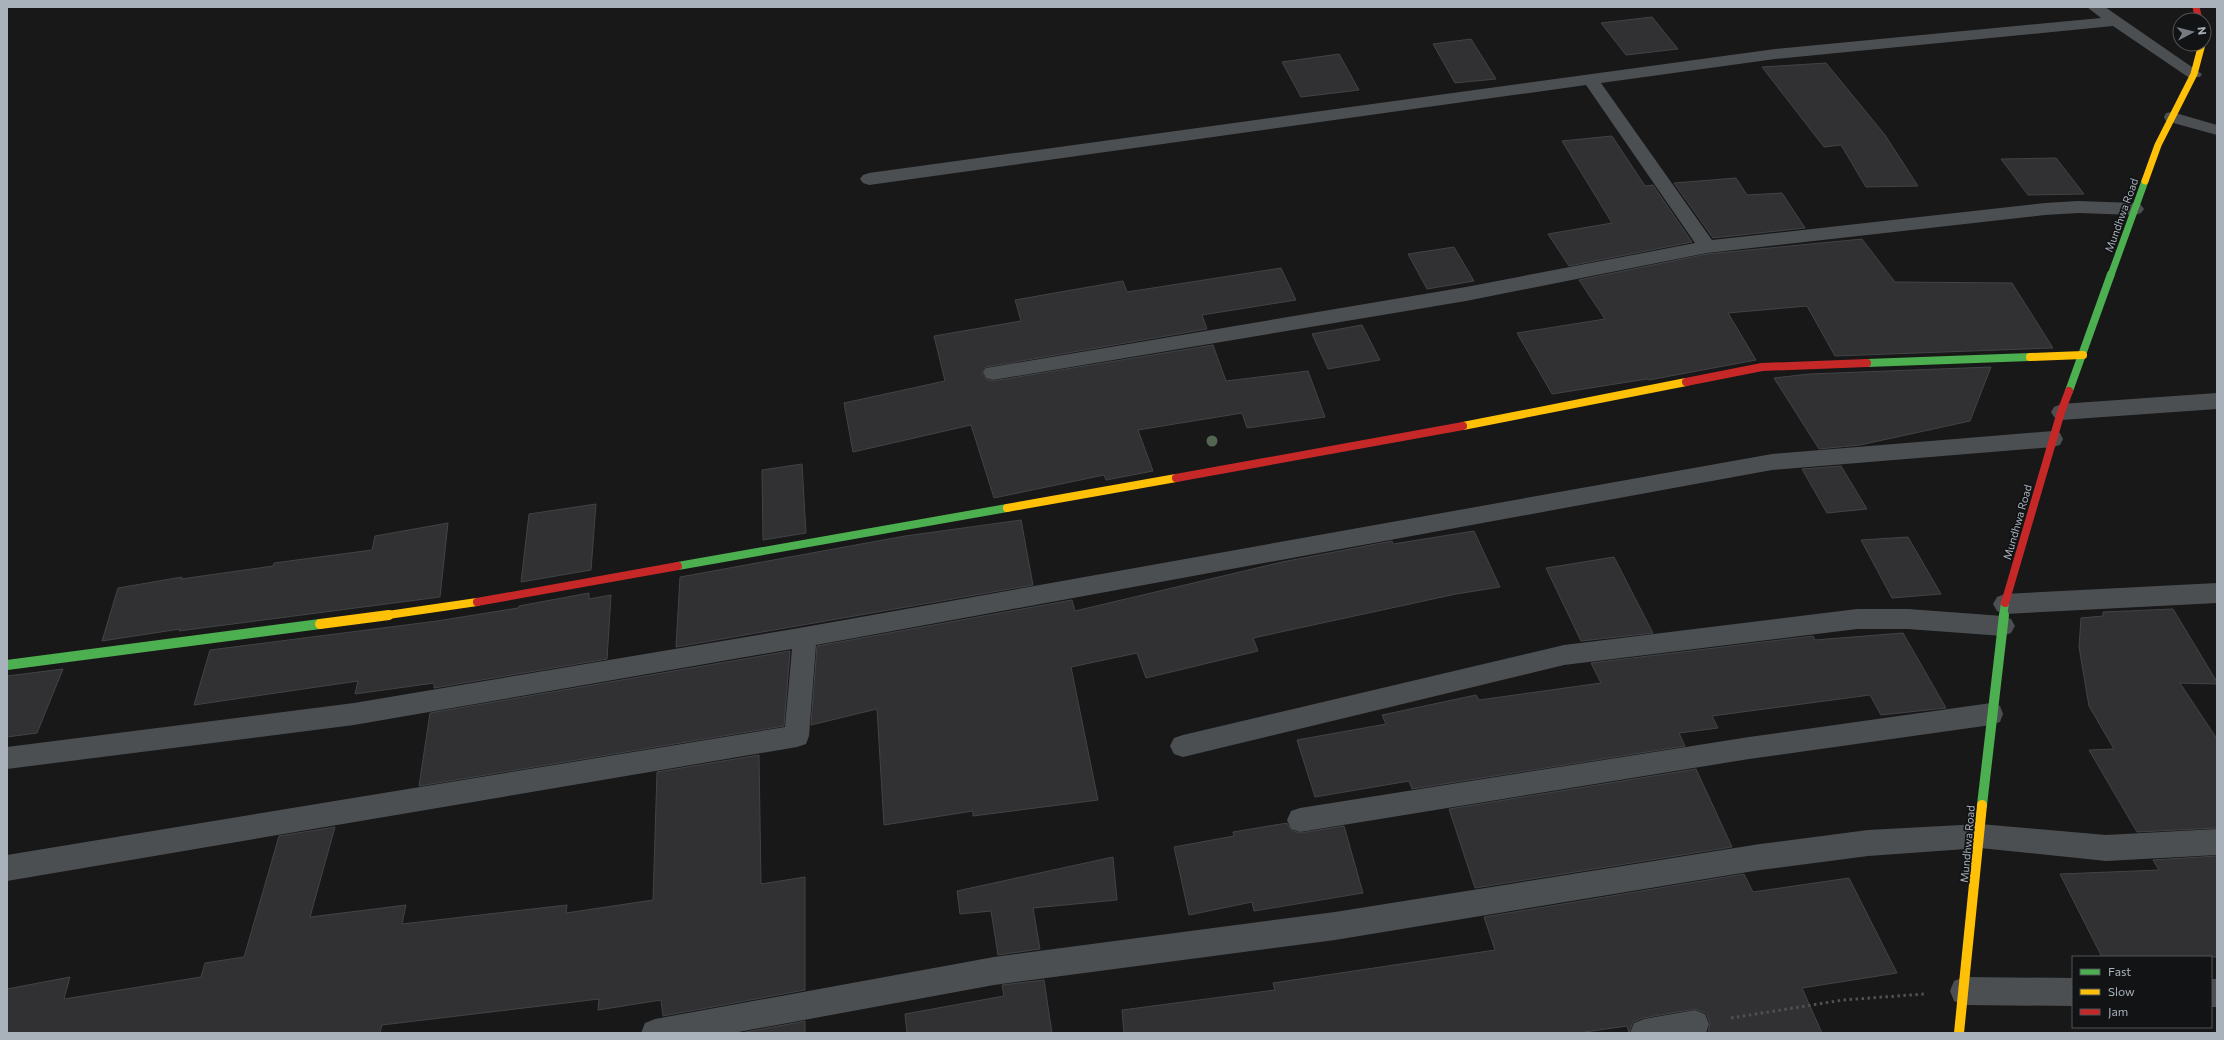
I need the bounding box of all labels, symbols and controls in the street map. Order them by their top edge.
north arrow [2172,12,2212,52]
text: N [2195,26,2209,36]
street label: Mundhwa Road [2102,176,2140,254]
street label: Mundhwa Road [2000,483,2034,561]
street label: Mundhwa Road [1957,805,1977,883]
legend [2072,956,2212,1028]
text: Fast [2108,964,2131,978]
text: Slow [2108,984,2135,998]
text: Jam [2108,1004,2128,1019]

